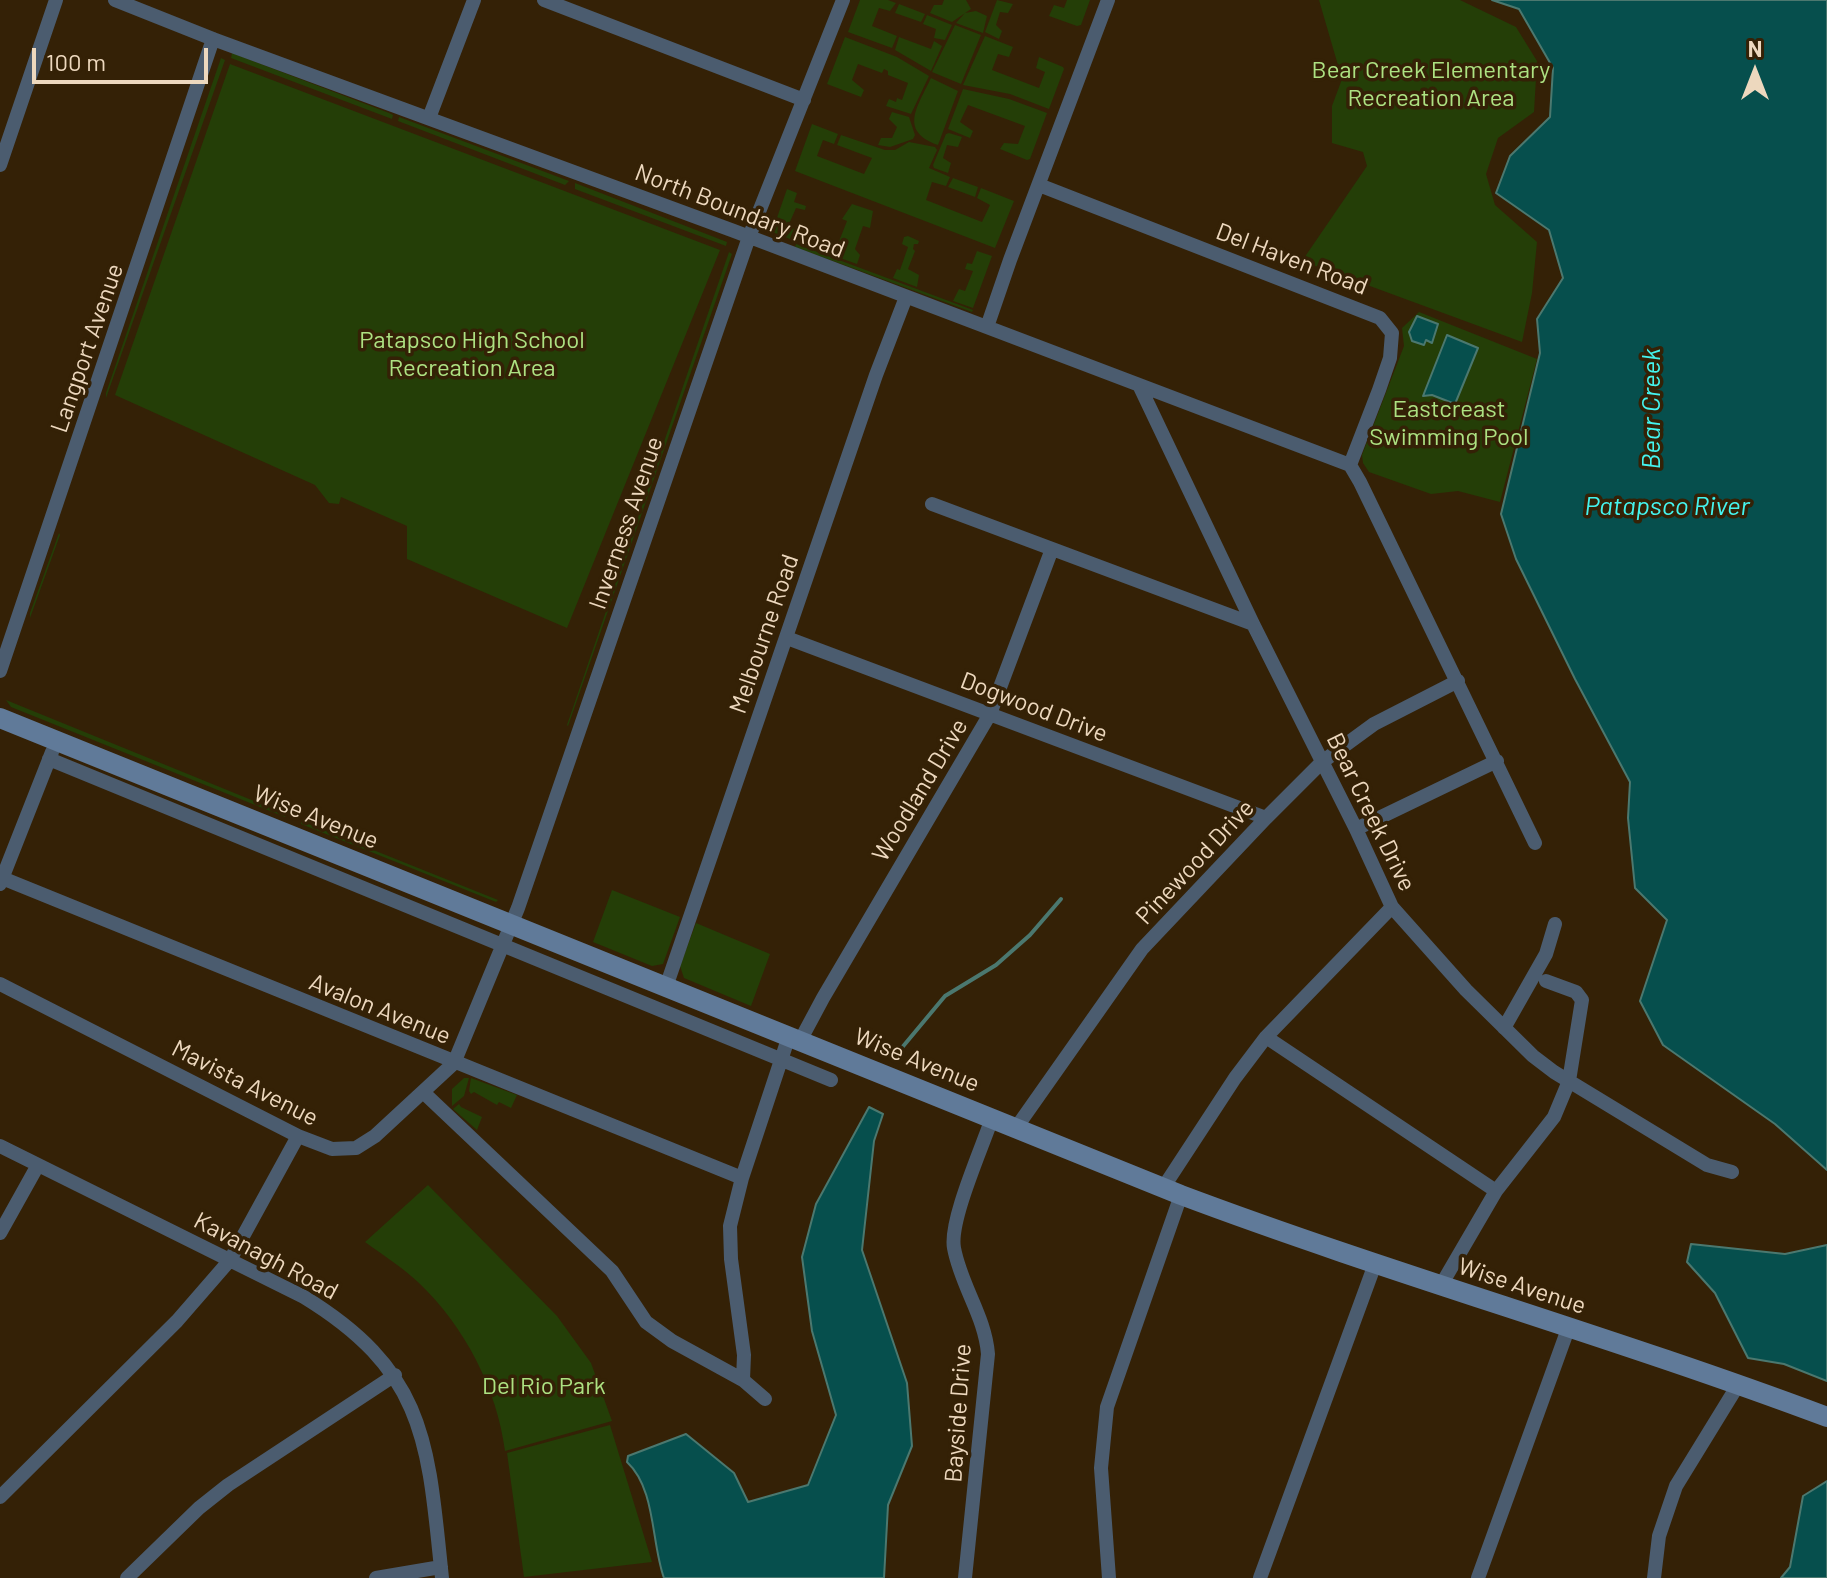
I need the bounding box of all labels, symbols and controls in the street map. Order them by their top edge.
scale bar [36,32,212,82]
north arrow [1715,32,1795,112]
text: N [1748,35,1762,61]
text: 100 m [46,47,106,76]
park label: Bear Creek Elementary Recreation Area [1312,56,1550,112]
street label: North Boundary Road [631,158,849,264]
street label: Del Haven Road [1212,217,1372,301]
street label: Langport Avenue [45,260,129,436]
park label: Patapsco High School Recreation Area [359,326,585,382]
water label: Bear Creek [1635,348,1667,470]
park label: Eastcreast Swimming Pool [1369,395,1529,451]
street label: Inverness Avenue [583,433,669,613]
water label: Patapsco River [1584,490,1750,522]
street label: Melbourne Road [723,551,805,717]
street label: Dogwood Drive [956,666,1112,748]
street label: Woodland Drive [866,714,974,866]
street label: Bear Creek Drive [1320,728,1422,896]
street label: Wise Avenue [249,779,383,855]
street label: Pinewood Drive [1130,794,1260,930]
street label: Avalon Avenue [305,968,455,1050]
street label: Wise Avenue [850,1022,984,1098]
street label: Mavista Avenue [167,1034,323,1132]
street label: Kavanagh Road [189,1206,343,1306]
street label: Wise Avenue [1454,1252,1590,1320]
street label: Bayside Drive [939,1343,977,1483]
park label: Del Rio Park [482,1372,606,1400]

